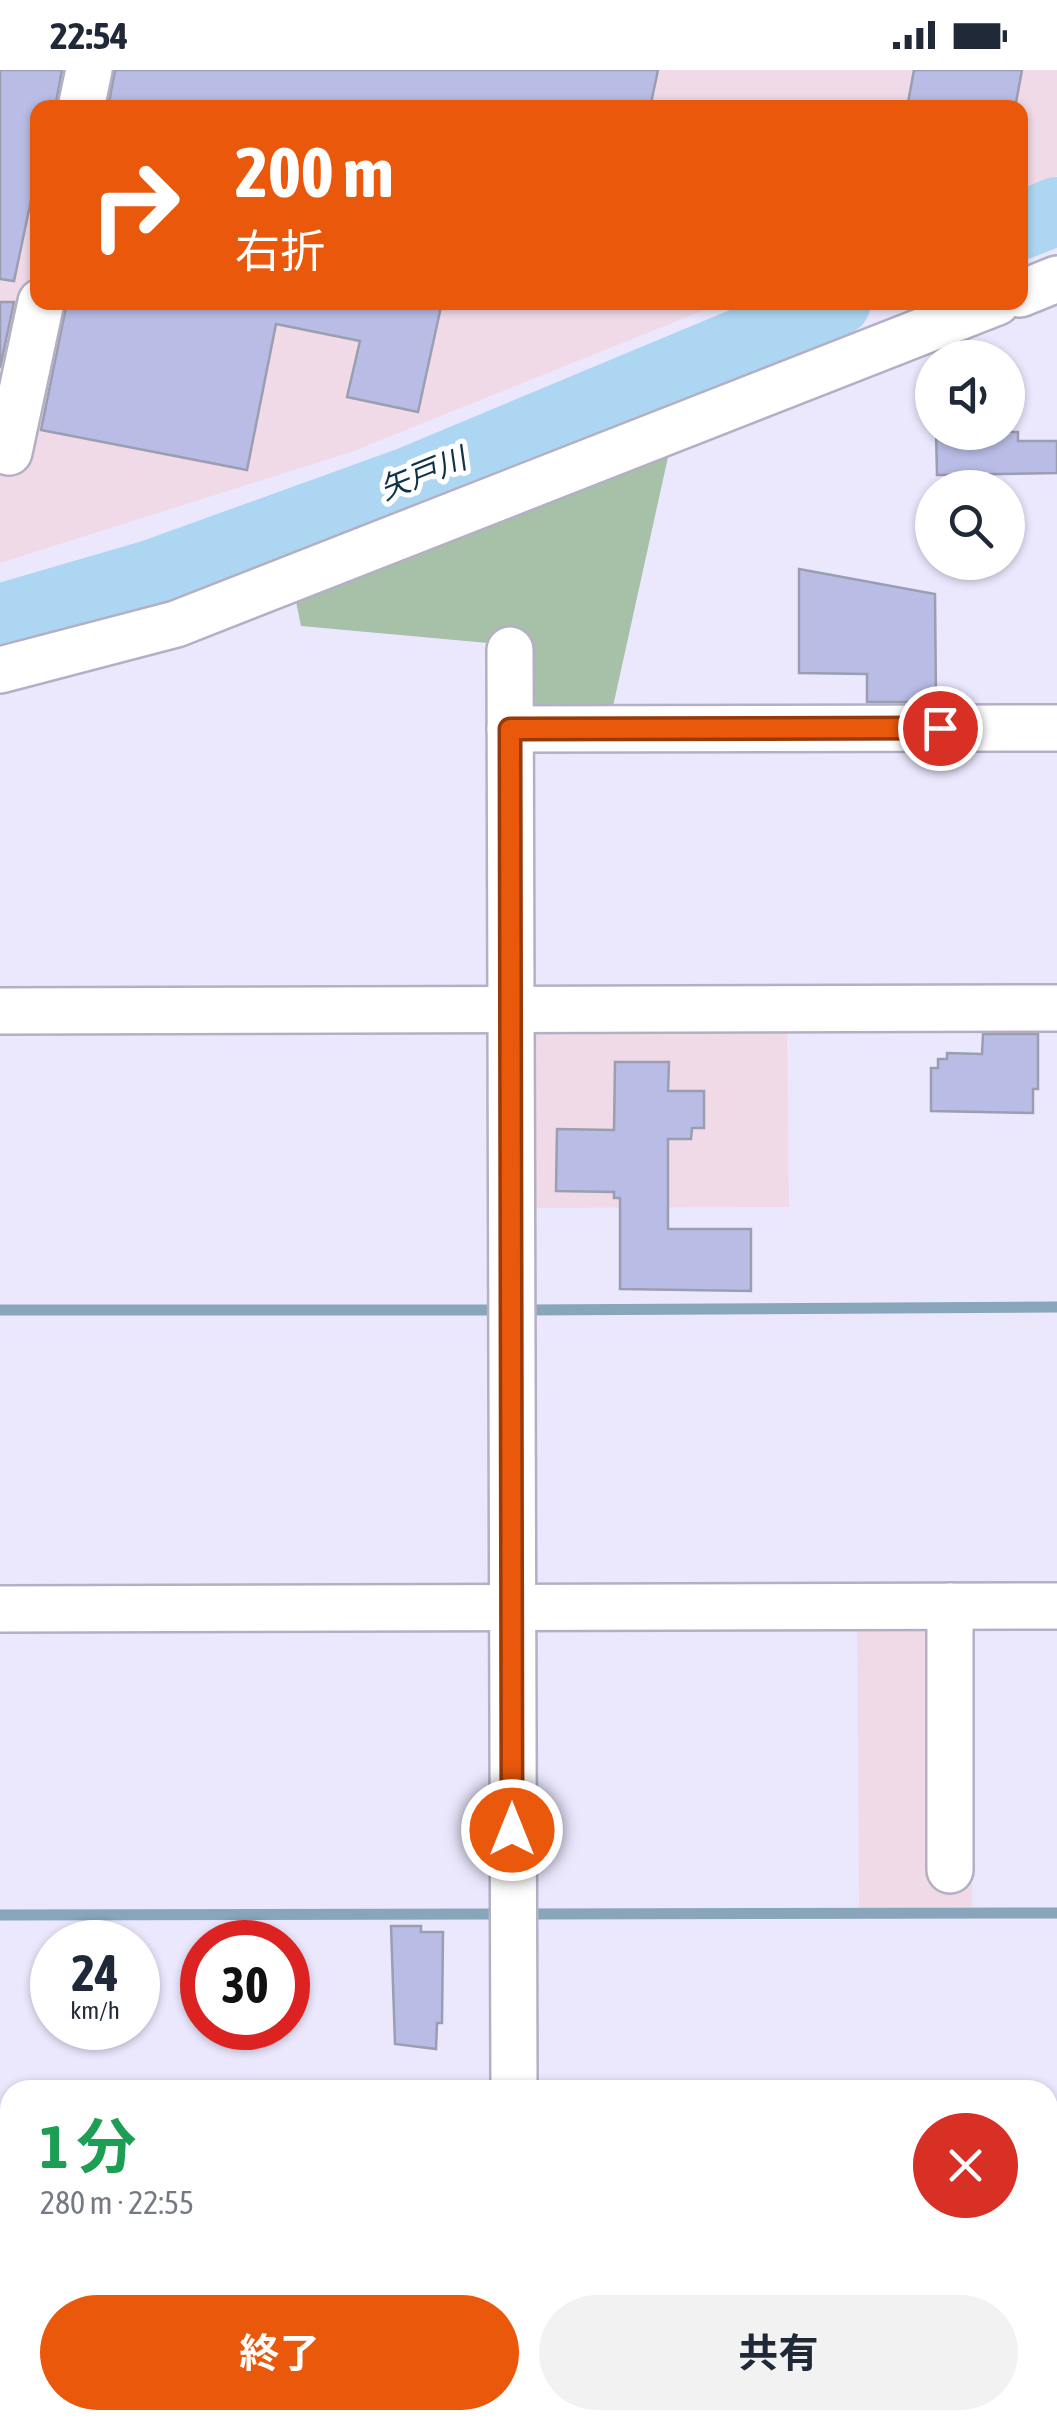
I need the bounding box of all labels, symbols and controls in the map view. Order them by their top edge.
text: 22:54 [50,14,128,57]
text: 200 m [235,132,394,212]
icon: right [70,140,200,270]
text: 右折 [235,225,325,277]
map controls [915,340,1025,580]
button: sound [915,340,1025,450]
water label: 矢戸川 [375,439,473,506]
button: search [915,470,1025,580]
pin [898,686,983,771]
icon: arrive [913,701,968,756]
position arrow [460,1778,564,1882]
speed limit sign: 30 [180,1920,310,2050]
text: 24 [71,1944,118,2002]
text: km/h [70,1996,120,2024]
text: 1 分 [40,2112,136,2181]
button: close [913,2113,1018,2218]
text: 280 m · 22:55 [40,2184,194,2221]
button: 終了 [40,2295,519,2410]
button: 共有 [539,2295,1018,2410]

